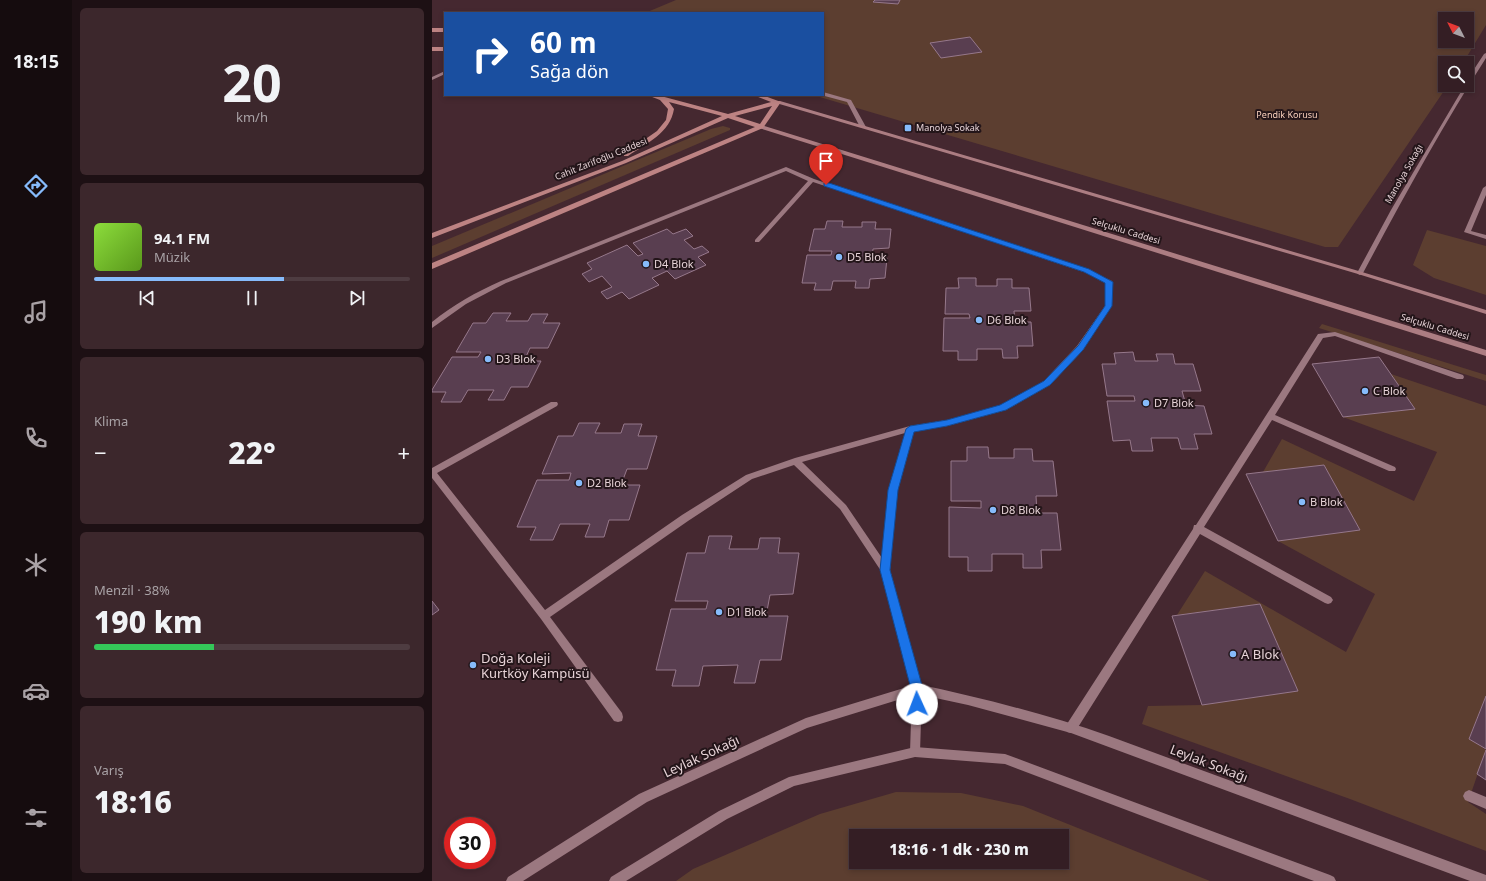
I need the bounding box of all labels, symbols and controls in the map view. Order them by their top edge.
north arrow [1438,12,1474,48]
map controls [1438,12,1474,92]
text: 60 m [530,23,597,61]
icon: right [464,28,516,80]
text: 20 [222,46,282,117]
text: 18:15 [13,49,59,73]
button: search [1438,56,1474,92]
text: Sağa dön [530,59,609,83]
text: km/h [236,108,268,126]
park label: Pendik Korusu [1256,108,1318,121]
place label: Manolya Sokak [916,121,980,134]
marker: Manolya Sokak [903,123,913,133]
street label: Cahit Zarifoğlu Caddesi [553,134,649,183]
street label: Manolya Sokağı [1381,142,1426,206]
pin [809,144,843,185]
icon: arrive [815,150,837,172]
icon: directions [22,172,50,200]
street label: Selçuklu Caddesi [1090,214,1162,247]
text: 94.1 FM [154,228,210,248]
text: Müzik [154,248,190,266]
place label: D5 Blok [847,249,887,264]
marker: D5 Blok [834,252,844,262]
place label: D4 Blok [654,256,694,271]
marker: D4 Blok [641,259,651,269]
icon: previous [136,287,158,309]
icon: pause [241,287,263,309]
icon: next [346,287,368,309]
icon: music [22,298,50,326]
street label: Selçuklu Caddesi [1399,310,1471,343]
place label: D6 Blok [987,312,1027,327]
marker: D6 Blok [974,315,984,325]
place label: D3 Blok [496,351,536,366]
marker: D3 Blok [483,354,493,364]
place label: C Blok [1373,383,1405,398]
marker: C Blok [1360,386,1370,396]
place label: D7 Blok [1154,395,1194,410]
marker: D7 Blok [1141,398,1151,408]
text: Klima [94,412,128,430]
icon: phone [22,424,50,452]
text: 22° [228,432,276,473]
text: − [94,437,107,467]
text: + [397,437,410,467]
place label: D2 Blok [587,475,627,490]
marker: D2 Blok [574,478,584,488]
place label: B Blok [1310,494,1343,509]
marker: B Blok [1297,497,1307,507]
place label: D8 Blok [1001,502,1041,517]
marker: D8 Blok [988,505,998,515]
icon: climate [22,551,50,579]
text: Menzil · 38% [94,581,170,599]
text: 190 km [94,601,203,642]
place label: D1 Blok [727,604,767,619]
marker: D1 Blok [714,607,724,617]
place label: A Blok [1241,645,1279,663]
place label: Doğa Koleji Kurtköy Kampüsü [481,649,590,682]
marker: A Blok [1228,649,1238,659]
marker: Doğa Koleji Kurtköy Kampüsü [468,660,478,670]
icon: car [22,677,50,705]
position arrow [896,683,938,725]
street label: Leylak Sokağı [660,730,742,782]
street label: Leylak Sokağı [1167,740,1251,786]
text: Varış [94,761,124,779]
text: 18:16 [94,781,172,822]
icon: filters [22,804,50,832]
speed limit sign: 30 [444,817,496,869]
text: 18:16 · 1 dk · 230 m [889,839,1029,859]

